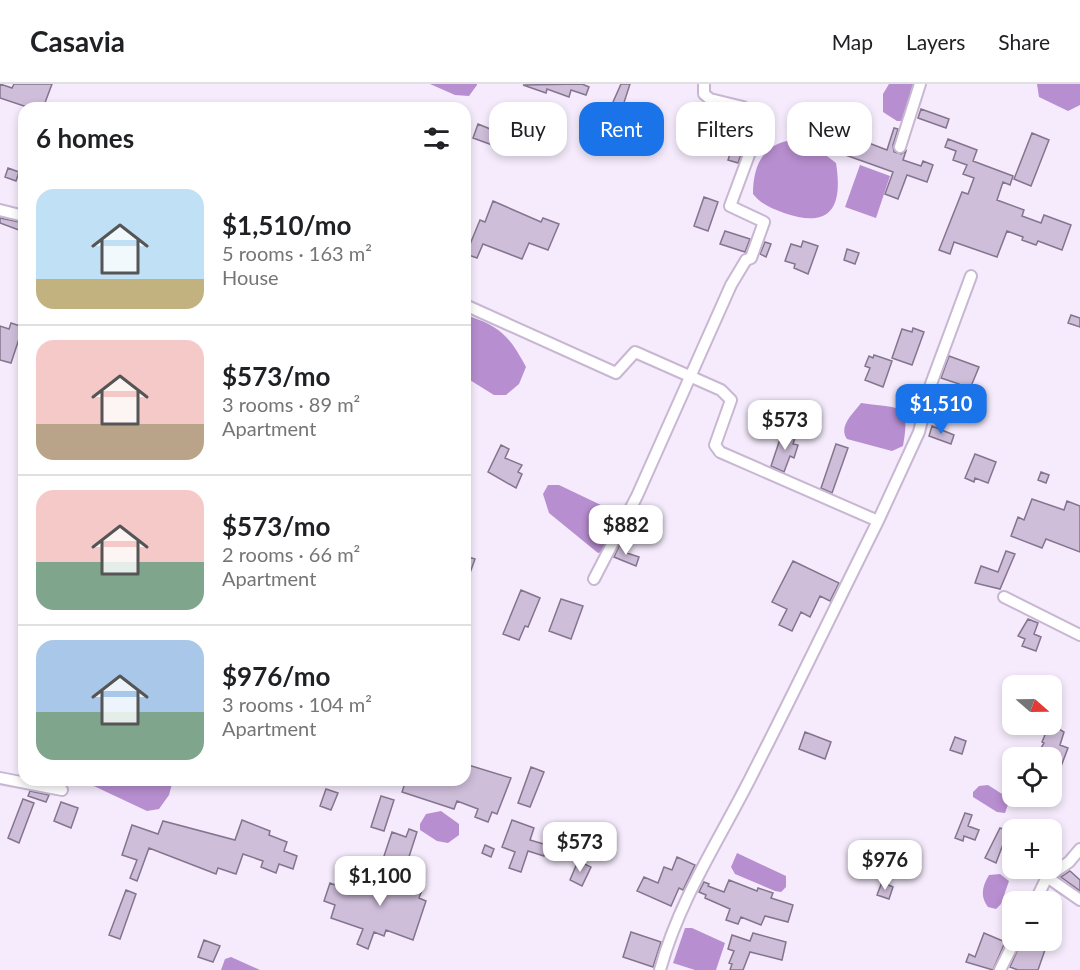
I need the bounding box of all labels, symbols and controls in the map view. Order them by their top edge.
text: Casavia [30,24,125,58]
text: Map [832,29,873,54]
text: Layers [906,29,965,54]
text: Share [998,29,1050,54]
chip: Buy [489,102,567,156]
chip: Rent [579,102,664,156]
chip: Filters [676,102,775,156]
chip: New [787,102,872,156]
text: 6 homes [36,122,134,154]
icon: filters [420,122,453,155]
text: $1,510/mo [222,209,352,241]
icon: home [84,213,156,285]
text: 5 rooms · 163 m² [222,241,372,265]
text: House [222,265,279,289]
text: $573/mo [222,360,330,392]
icon: home [84,364,156,436]
pin: $1,510 [892,384,990,435]
text: $1,510 [910,391,972,415]
text: 3 rooms · 89 m² [222,392,360,416]
pin: $573 [749,400,821,451]
text: $573 [762,407,808,431]
text: Apartment [222,416,316,440]
pin: $882 [590,505,662,556]
text: $573/mo [222,510,330,542]
text: $882 [603,512,649,536]
icon: home [84,514,156,586]
text: 2 rooms · 66 m² [222,542,360,566]
text: Apartment [222,566,316,590]
text: $976/mo [222,660,330,692]
icon: home [84,664,156,736]
north arrow [1002,675,1062,735]
map controls [1002,675,1062,951]
text: 3 rooms · 104 m² [222,692,372,716]
text: Apartment [222,716,316,740]
button: locate [1002,747,1062,807]
button: + [1002,819,1062,879]
pin: $573 [544,822,616,873]
text: $573 [557,829,603,853]
pin: $976 [849,840,921,891]
text: $976 [862,847,908,871]
pin: $1,100 [331,856,429,907]
text: $1,100 [349,863,411,887]
button: − [1002,891,1062,951]

